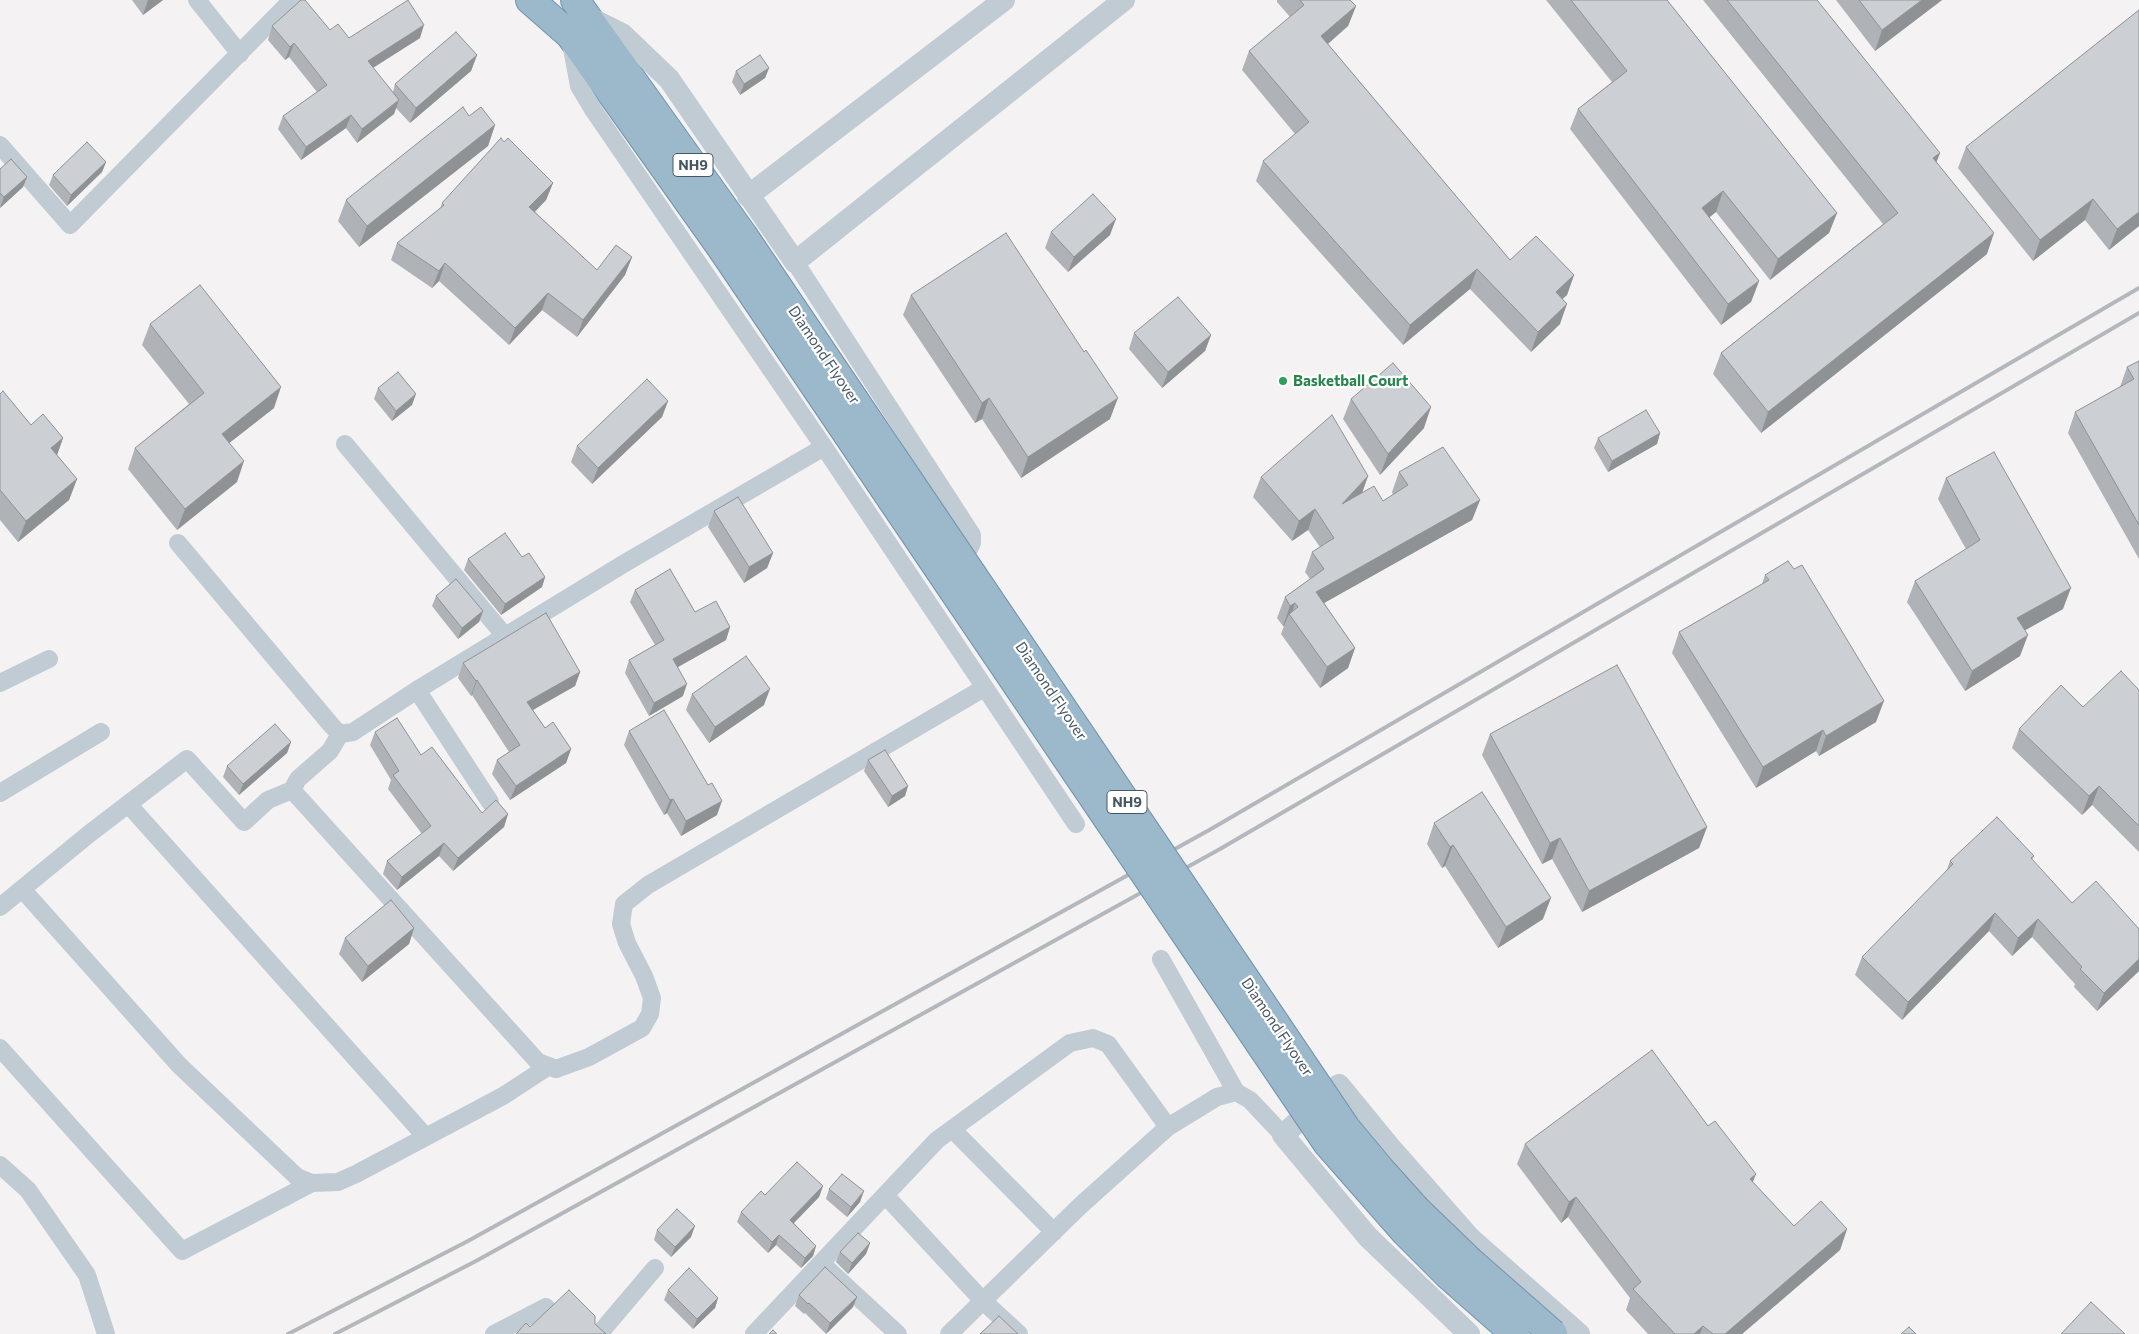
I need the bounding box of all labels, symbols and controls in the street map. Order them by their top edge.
road number: NH9 [673,154,713,176]
street label: Diamond Flyover [784,302,864,408]
place label: Basketball Court [1293,372,1408,390]
marker: Basketball Court [1277,375,1289,387]
street label: Diamond Flyover [1011,638,1091,744]
road number: NH9 [1107,790,1147,814]
street label: Diamond Flyover [1237,974,1317,1080]

